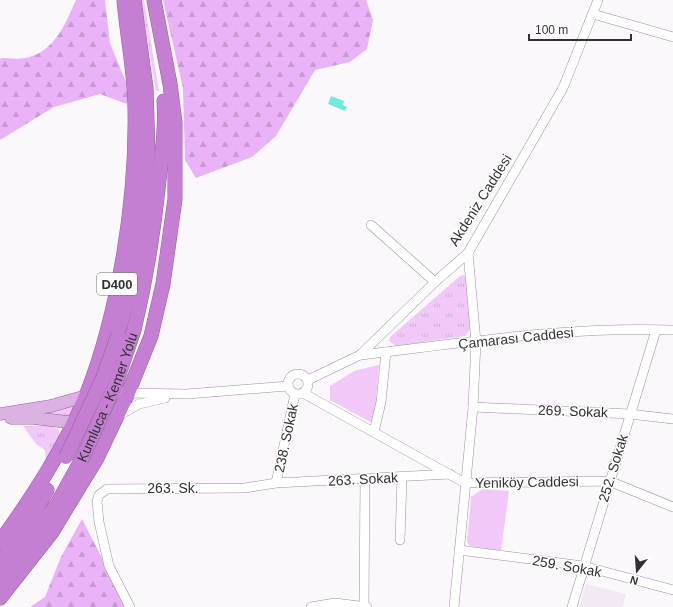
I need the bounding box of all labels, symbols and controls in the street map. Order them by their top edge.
scale bar [529,16,631,42]
text: 100 m [535,23,568,37]
street label: Akdeniz Caddesi [445,151,515,249]
road number: D400 [97,273,137,295]
street label: Çamarası Caddesi [458,324,574,352]
street label: Kumluca - Kemer Yolu [74,330,141,465]
street label: 238. Sokak [271,401,301,474]
street label: 269. Sokak [538,402,609,420]
street label: 252. Sokak [595,431,631,504]
street label: 263. Sokak [328,469,399,489]
street label: Yeniköy Caddesi [475,473,579,491]
street label: 263. Sk. [147,480,199,496]
north arrow [617,551,657,591]
street label: 259. Sokak [531,552,604,580]
text: N [628,574,640,587]

